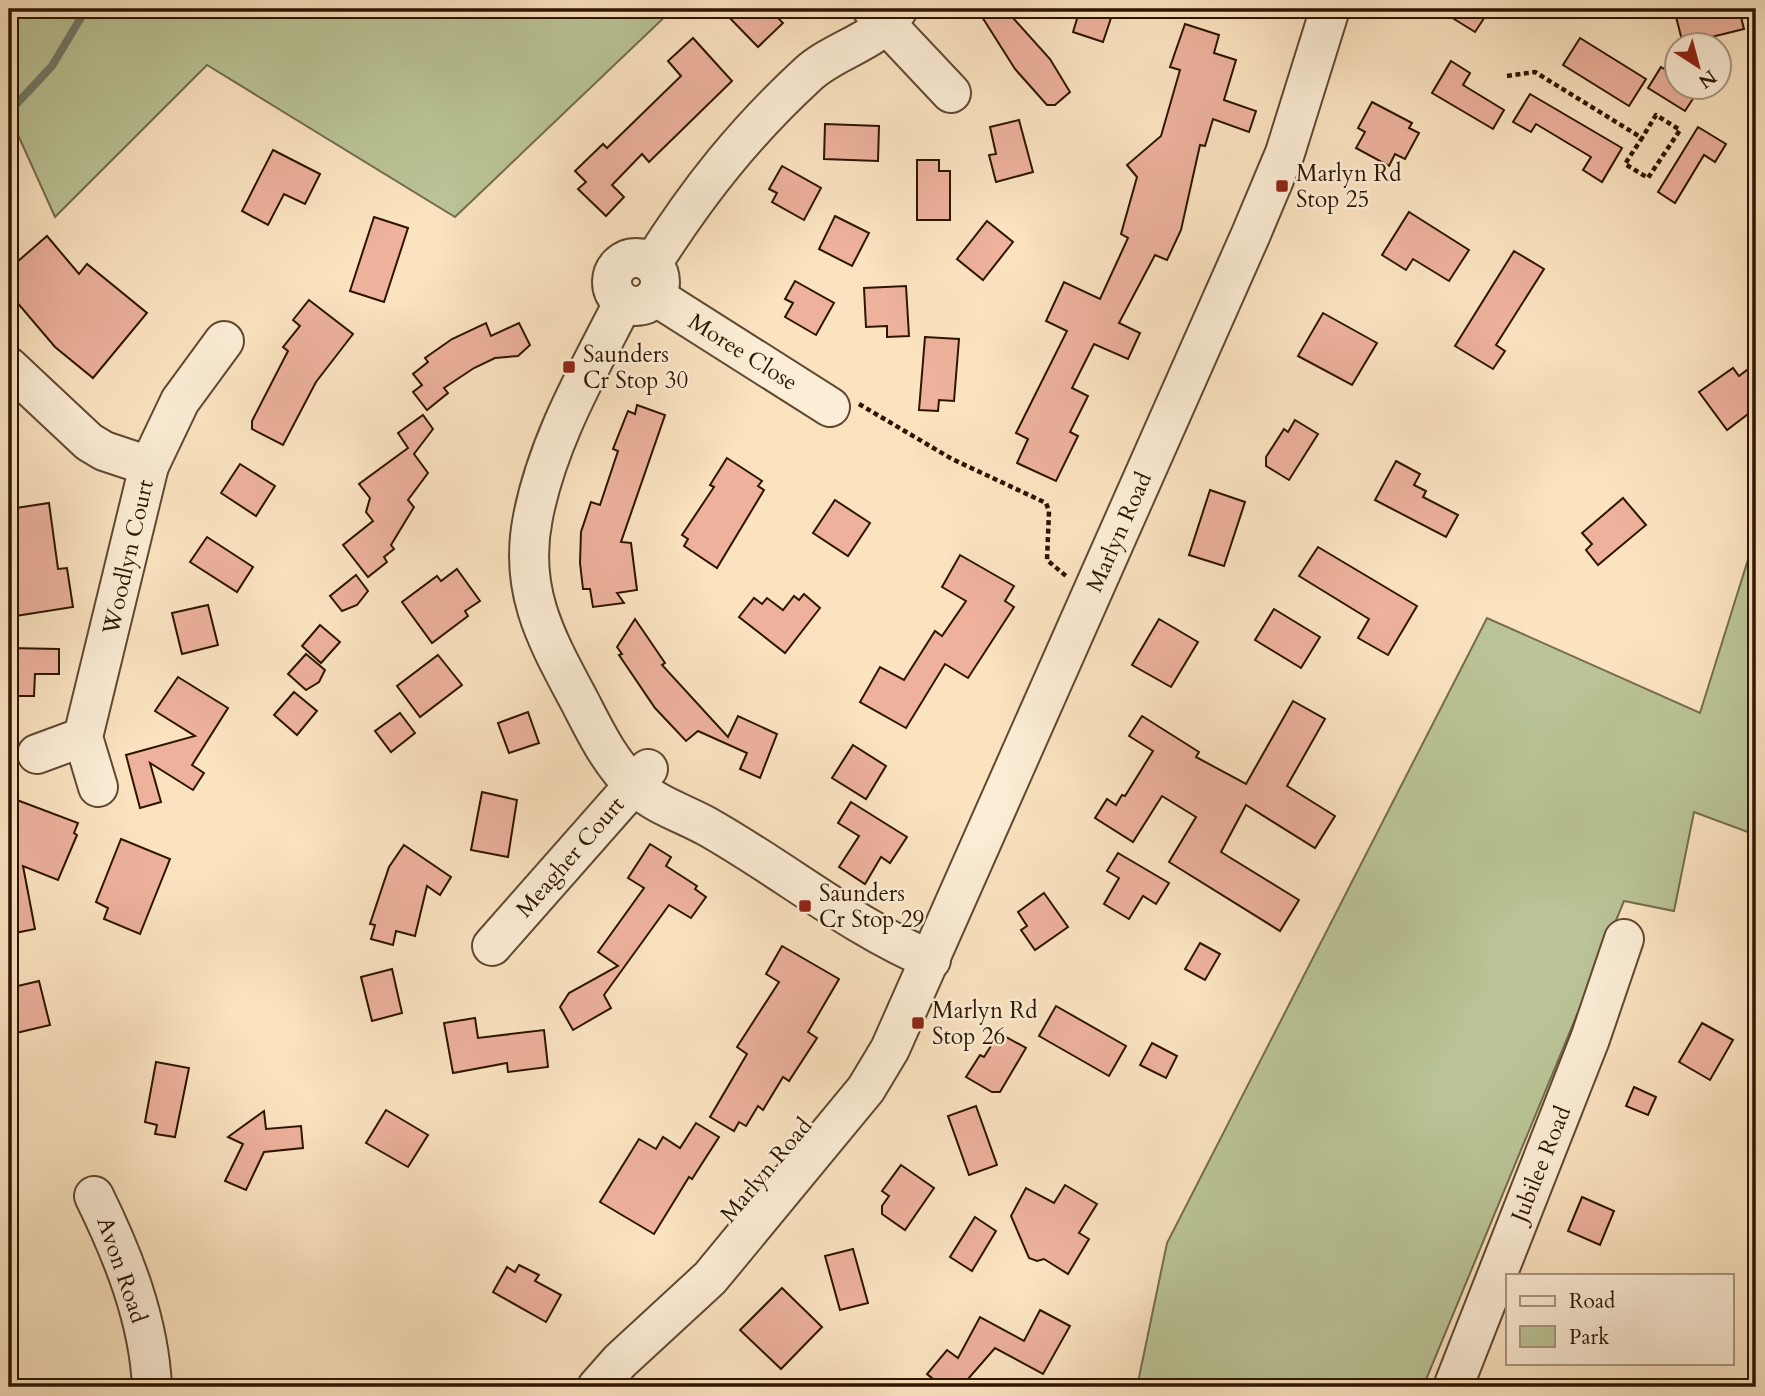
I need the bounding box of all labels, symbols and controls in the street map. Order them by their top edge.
north arrow [1664,32,1734,102]
text: N [1693,64,1722,95]
place label: Marlyn Rd Stop 25 [1296,158,1402,215]
marker: Marlyn Rd Stop 25 [1274,178,1290,194]
street label: Moree Close [682,306,804,398]
place label: Saunders Cr Stop 30 [583,339,688,396]
marker: Saunders Cr Stop 30 [561,359,577,375]
street label: Marlyn Road [1079,467,1159,597]
street label: Woodlyn Court [95,477,161,638]
street label: Meagher Court [509,790,631,924]
place label: Saunders Cr Stop 29 [819,878,924,935]
marker: Saunders Cr Stop 29 [797,898,813,914]
place label: Marlyn Rd Stop 26 [932,995,1038,1052]
marker: Marlyn Rd Stop 26 [910,1015,926,1031]
street label: Jubilee Road [1503,1101,1579,1229]
street label: Marlyn Road [713,1111,819,1229]
street label: Avon Road [89,1213,155,1328]
legend [1506,1274,1734,1364]
text: Road [1569,1287,1615,1316]
text: Park [1569,1323,1610,1352]

